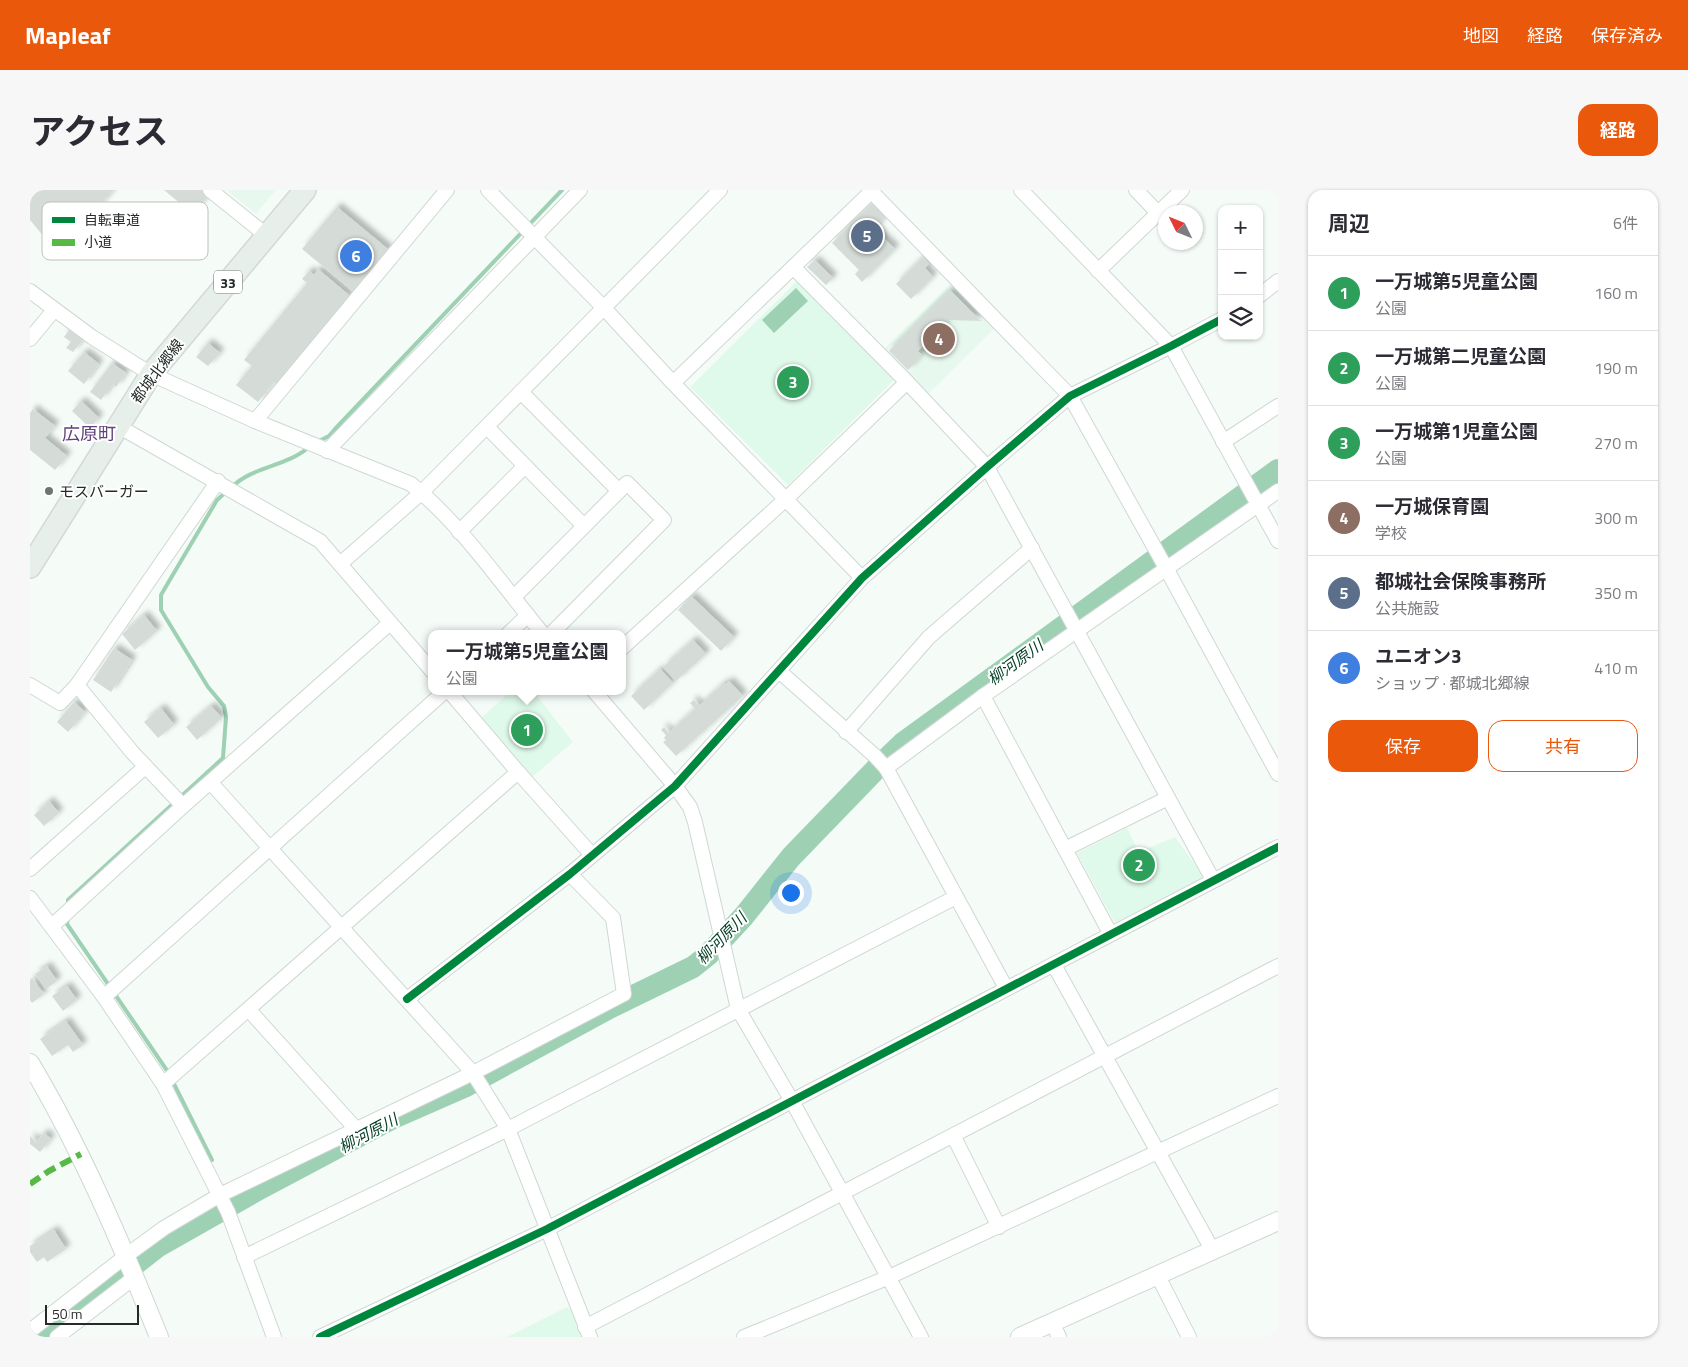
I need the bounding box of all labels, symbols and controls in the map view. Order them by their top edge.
text: Mapleaf [25,17,110,53]
text: 地図 [1463,22,1499,49]
text: 経路 [1527,22,1563,49]
text: 保存済み [1591,22,1663,49]
text: アクセス [30,104,168,158]
button: 経路 [1578,104,1658,156]
legend [42,202,208,260]
north arrow [1158,205,1203,250]
map controls [1218,205,1263,340]
button: + [1218,205,1263,250]
text: 周辺 [1328,207,1370,239]
text: 自転車道 [84,209,140,230]
text: 6件 [1613,211,1638,235]
pin: 5 [851,217,883,255]
text: 小道 [84,231,112,252]
pin: 6 [340,237,372,275]
button: − [1218,250,1263,295]
text: 一万城第5児童公園 [1375,266,1538,295]
road number: 33 [214,270,242,294]
text: 1 [1340,281,1348,305]
text: 160 m [1594,281,1638,305]
button: layers [1218,295,1263,340]
text: 公園 [1375,296,1407,320]
pin: 4 [923,320,955,358]
street label: 都城北郷線 [125,334,189,408]
text: 一万城第二児童公園 [1375,341,1546,370]
text: 2 [1340,356,1348,380]
text: 190 m [1594,356,1638,380]
pin: 3 [777,363,809,401]
text: 公園 [1375,371,1407,395]
text: 一万城第1児童公園 [1375,416,1538,445]
district label: 広原町 [62,420,116,447]
text: 3 [1340,431,1348,455]
text: 270 m [1594,431,1638,455]
text: 公園 [1375,446,1407,470]
place label: モスバーガー [59,480,149,503]
marker: モスバーガー [43,485,55,497]
text: 一万城保育園 [1375,491,1489,520]
text: 4 [1340,506,1348,530]
text: 300 m [1594,506,1638,530]
text: 学校 [1375,521,1407,545]
text: 都城社会保険事務所 [1375,566,1546,595]
text: 5 [1340,581,1348,605]
text: 350 m [1594,581,1638,605]
text: 公共施設 [1375,596,1439,620]
popup [428,630,626,695]
water label: 柳河原川 [982,632,1050,691]
text: 一万城第5児童公園 [446,636,608,665]
text: ユニオン3 [1375,641,1462,670]
text: 6 [1340,656,1348,680]
text: 410 m [1594,656,1638,680]
text: 公園 [446,666,478,690]
text: ショップ · 都城北郷線 [1375,671,1530,695]
pin: 1 [511,711,543,749]
button: 保存 [1328,720,1478,772]
button: 共有 [1488,720,1638,772]
pin: 2 [1123,846,1155,884]
your location [778,880,804,906]
water label: 柳河原川 [690,905,753,969]
water label: 柳河原川 [334,1106,404,1159]
scale bar [45,1302,139,1325]
text: 50 m [52,1303,82,1324]

